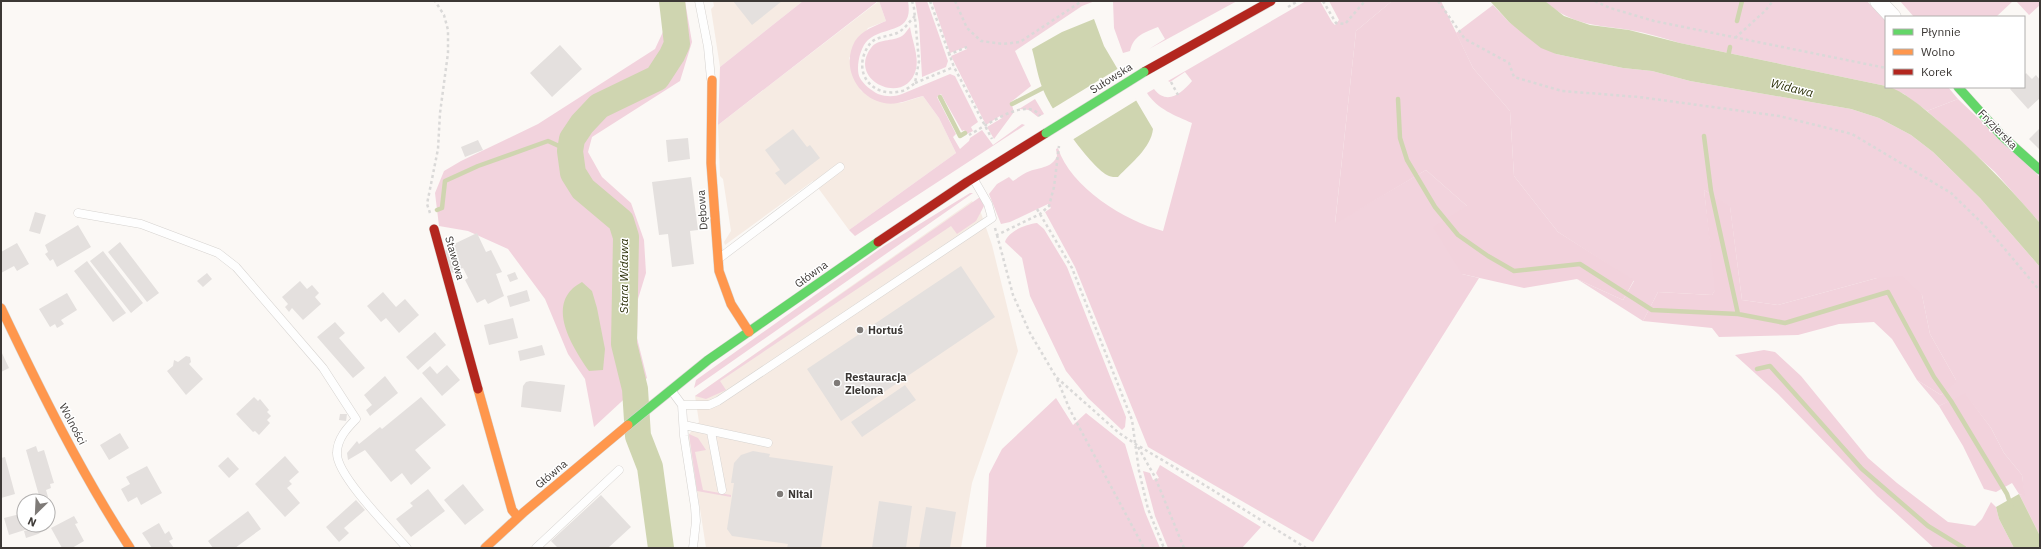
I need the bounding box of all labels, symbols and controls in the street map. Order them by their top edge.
legend [1885,16,2025,88]
text: Płynnie [1921,24,1961,39]
text: Wolno [1921,44,1955,59]
street label: Sułowska [1087,59,1135,96]
text: Korek [1921,64,1953,79]
water label: Widawa [1769,75,1815,100]
street label: Fryzjerska [1975,106,2021,152]
street label: Dębowa [694,189,710,231]
street label: Stawowa [442,235,468,282]
water label: Stara Widawa [616,239,631,313]
street label: Główna [792,257,830,291]
place label: Hortuś [868,323,903,337]
marker: Hortuś [855,325,865,335]
place label: Restauracja Zielona [845,370,907,397]
marker: Restauracja Zielona [832,378,842,388]
street label: Wolności [56,401,90,447]
street label: Główna [532,457,570,491]
place label: Nitai [788,487,813,501]
marker: Nitai [775,489,785,499]
north arrow [16,493,56,533]
text: N [25,514,38,530]

